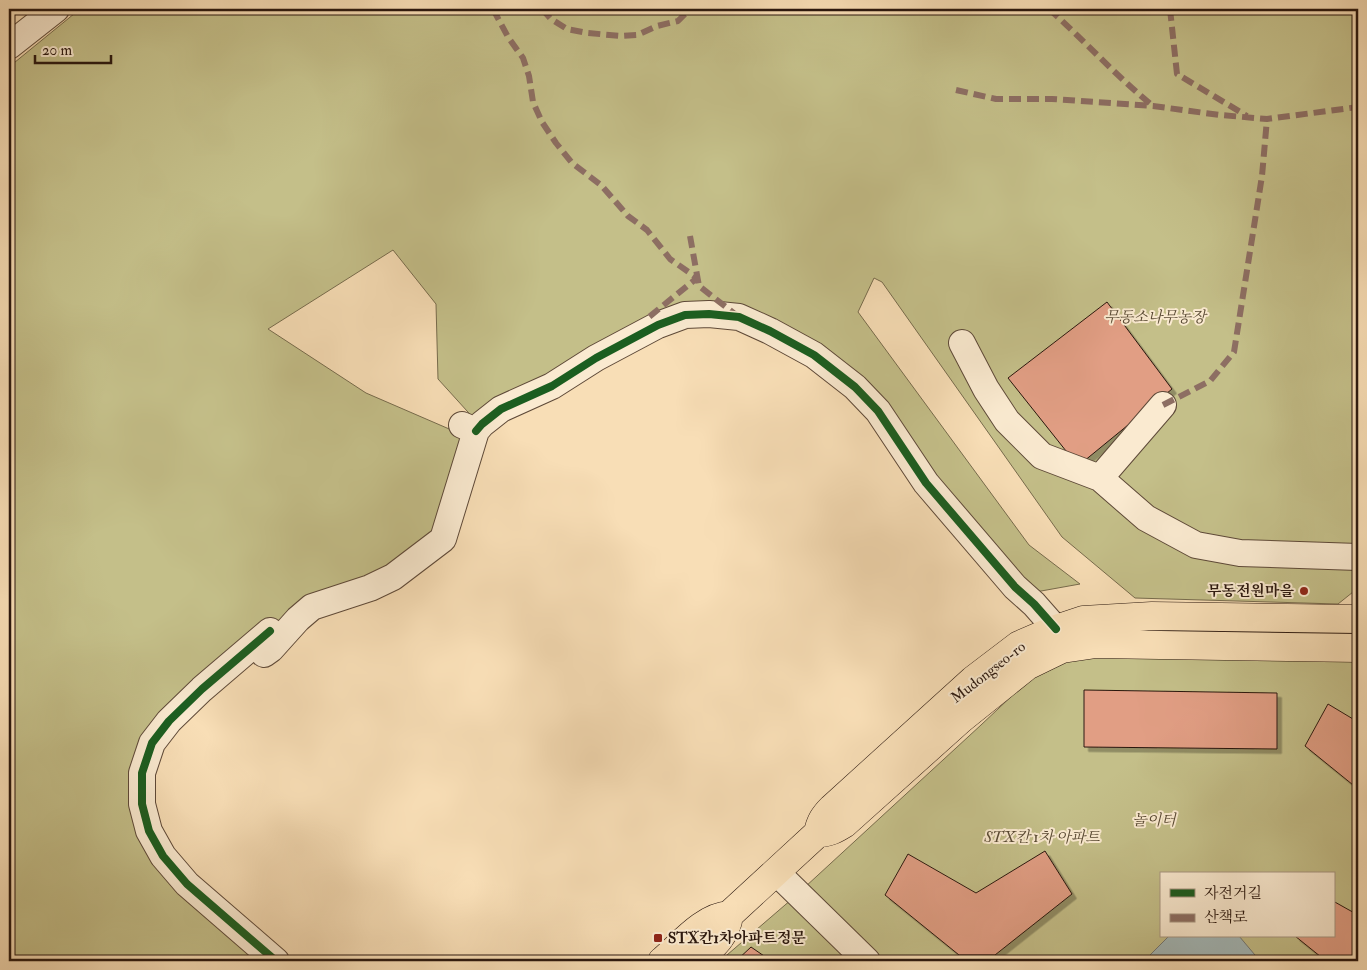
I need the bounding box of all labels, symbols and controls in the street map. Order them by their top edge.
scale bar [35,32,111,64]
text: 20 m [42,41,72,60]
park label: 무동소나무농장 [1104,308,1208,327]
place label: 무동전원마을 [1207,582,1294,601]
marker: 무동전원마을 [1298,585,1310,597]
street label: Mudongseo-ro [947,637,1029,707]
park label: 놀이터 [1132,811,1177,830]
park label: STX칸 1차 아파트 [983,828,1100,847]
legend [1160,872,1334,938]
text: 자전거길 [1204,884,1262,903]
text: 산책로 [1204,908,1248,927]
place label: STX칸1차아파트정문 [668,929,806,948]
marker: STX칸1차아파트정문 [652,932,664,944]

